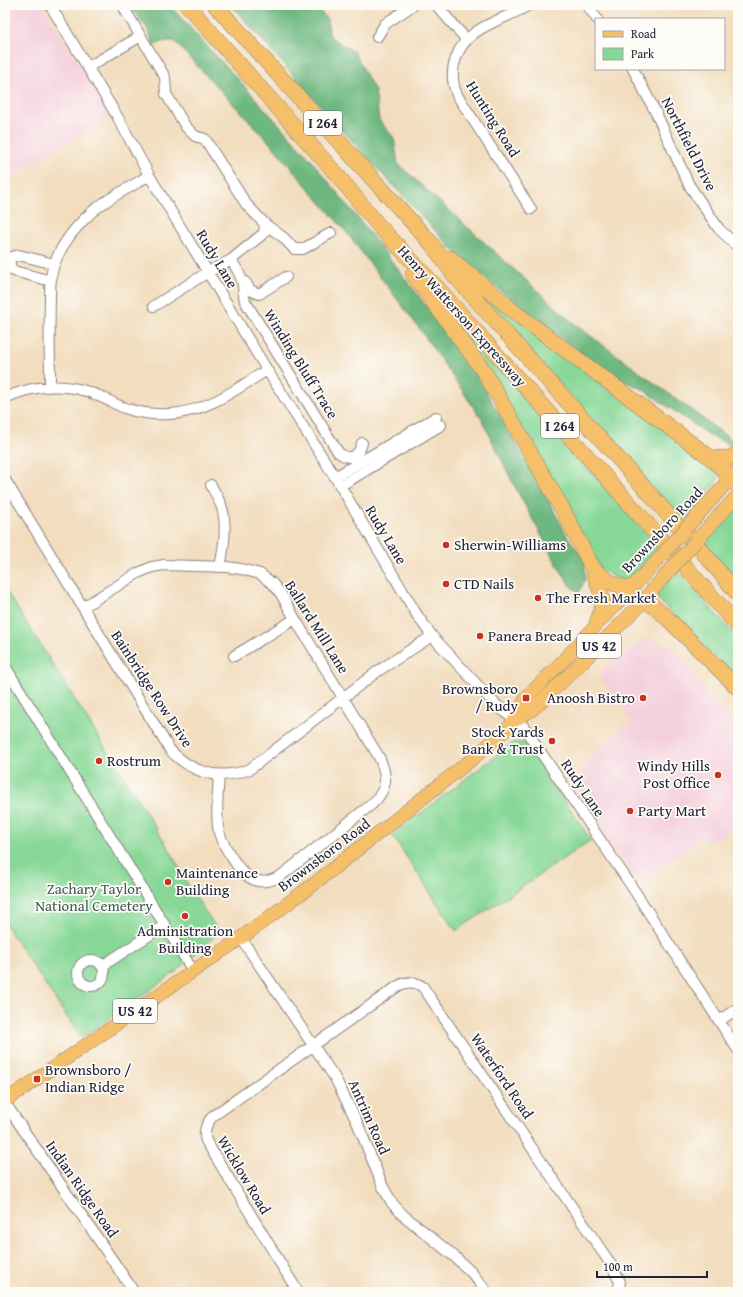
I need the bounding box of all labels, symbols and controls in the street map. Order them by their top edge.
legend [595,18,725,70]
text: Road [631,25,657,42]
text: Park [631,45,655,62]
street label: Hunting Road [462,76,525,161]
street label: Northfield Drive [657,93,722,194]
road number: I 264 [304,111,342,135]
street label: Rudy Lane [192,225,243,292]
street label: Henry Watterson Expressway [393,240,532,391]
street label: Winding Bluff Trace [259,305,344,423]
road number: I 264 [541,414,579,438]
street label: Brownsboro Road [616,482,707,577]
street label: Rudy Lane [361,501,412,568]
place label: Sherwin-Williams [454,534,566,555]
marker: Sherwin-Williams [441,540,451,550]
place label: CTD Nails [454,573,514,594]
street label: Ballard Mill Lane [280,576,355,677]
marker: CTD Nails [441,579,451,589]
place label: The Fresh Market [546,587,657,608]
marker: The Fresh Market [533,593,543,603]
place label: Panera Bread [488,625,572,646]
street label: Bainbridge Row Drive [107,626,198,751]
marker: Panera Bread [475,631,485,641]
road number: US 42 [577,634,621,658]
place label: Brownsboro / Rudy [442,678,519,716]
place label: Anoosh Bistro [547,687,635,708]
marker: Brownsboro / Rudy [521,693,531,703]
marker: Anoosh Bistro [638,693,648,703]
place label: Stock Yards Bank & Trust [462,721,545,759]
marker: Stock Yards Bank & Trust [547,736,557,746]
place label: Rostrum [107,750,162,771]
street label: Rudy Lane [556,755,610,821]
place label: Windy Hills Post Office [637,755,710,793]
marker: Rostrum [94,756,104,766]
marker: Windy Hills Post Office [713,770,723,780]
place label: Party Mart [638,800,707,821]
marker: Party Mart [625,806,635,816]
street label: Brownsboro Road [273,813,374,896]
place label: Maintenance Building [176,862,258,900]
marker: Maintenance Building [163,877,173,887]
park label: Zachary Taylor National Cemetery [35,878,153,916]
marker: Administration Building [180,911,190,921]
place label: Administration Building [137,920,234,958]
road number: US 42 [113,999,157,1023]
street label: Waterford Road [466,1029,539,1123]
place label: Brownsboro / Indian Ridge [45,1059,131,1097]
marker: Brownsboro / Indian Ridge [32,1074,42,1084]
street label: Antrim Road [344,1076,395,1158]
street label: Wicklow Road [213,1132,276,1218]
street label: Indian Ridge Road [41,1136,124,1241]
scale bar [597,1253,707,1279]
text: 100 m [603,1258,633,1275]

